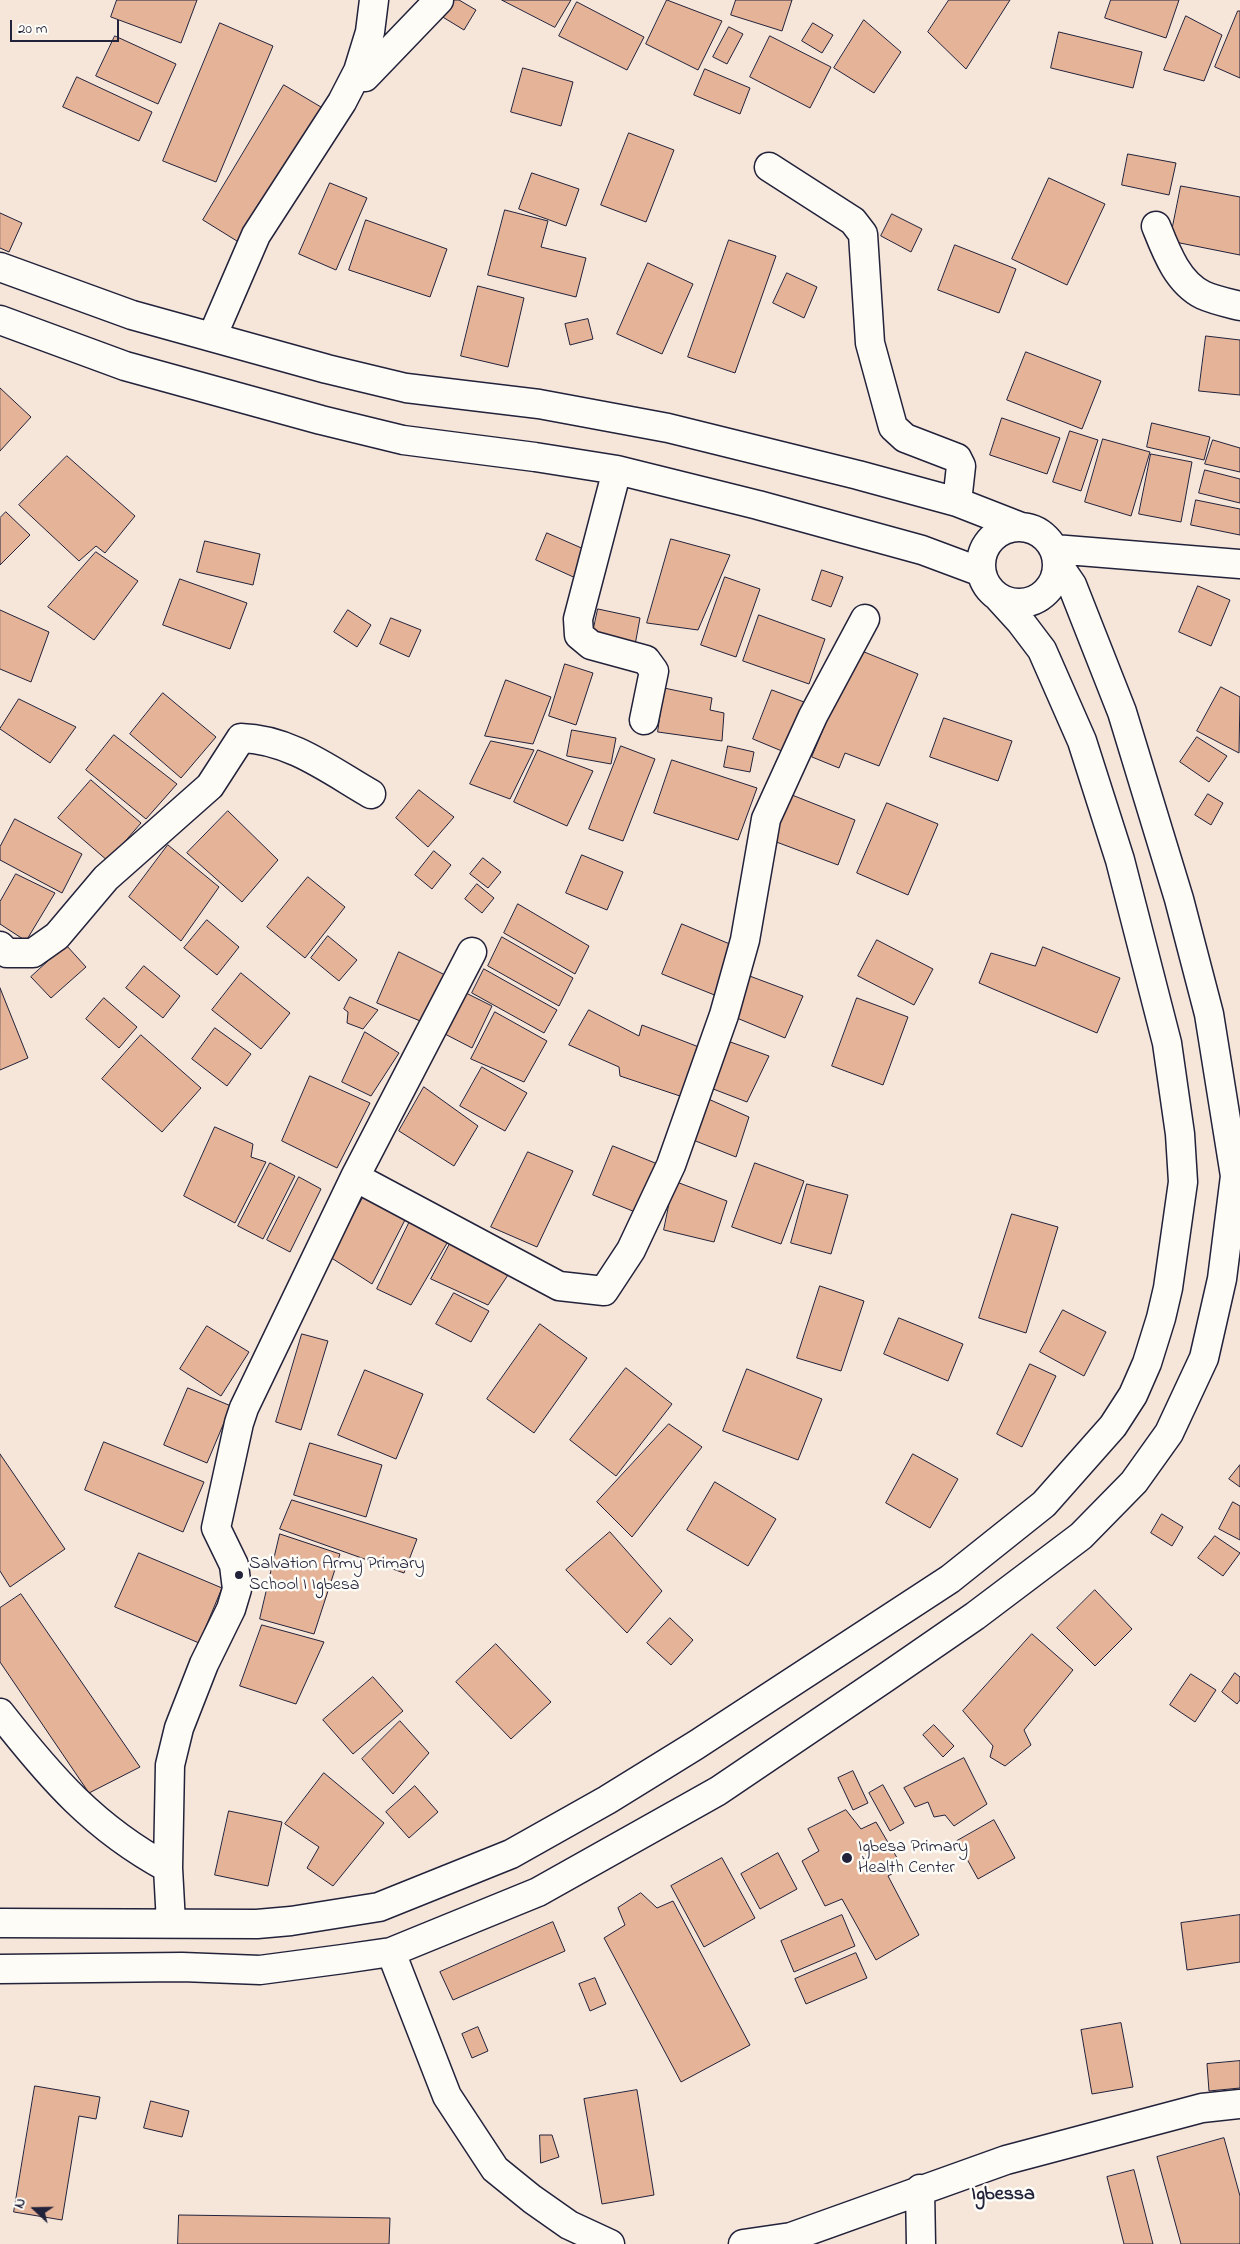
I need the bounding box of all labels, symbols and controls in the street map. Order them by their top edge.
scale bar [12,10,121,42]
text: 20 m [18,18,47,40]
place label: Salvation Army Primary School I Igbesa [249,1554,425,1596]
marker: Salvation Army Primary School I Igbesa [233,1569,245,1581]
place label: Igbesa Primary Health Center [858,1837,968,1880]
marker: Igbesa Primary Health Center [840,1851,854,1865]
north arrow [10,2184,60,2234]
district label: Igbessa [971,2184,1035,2208]
text: N [9,2195,32,2212]

